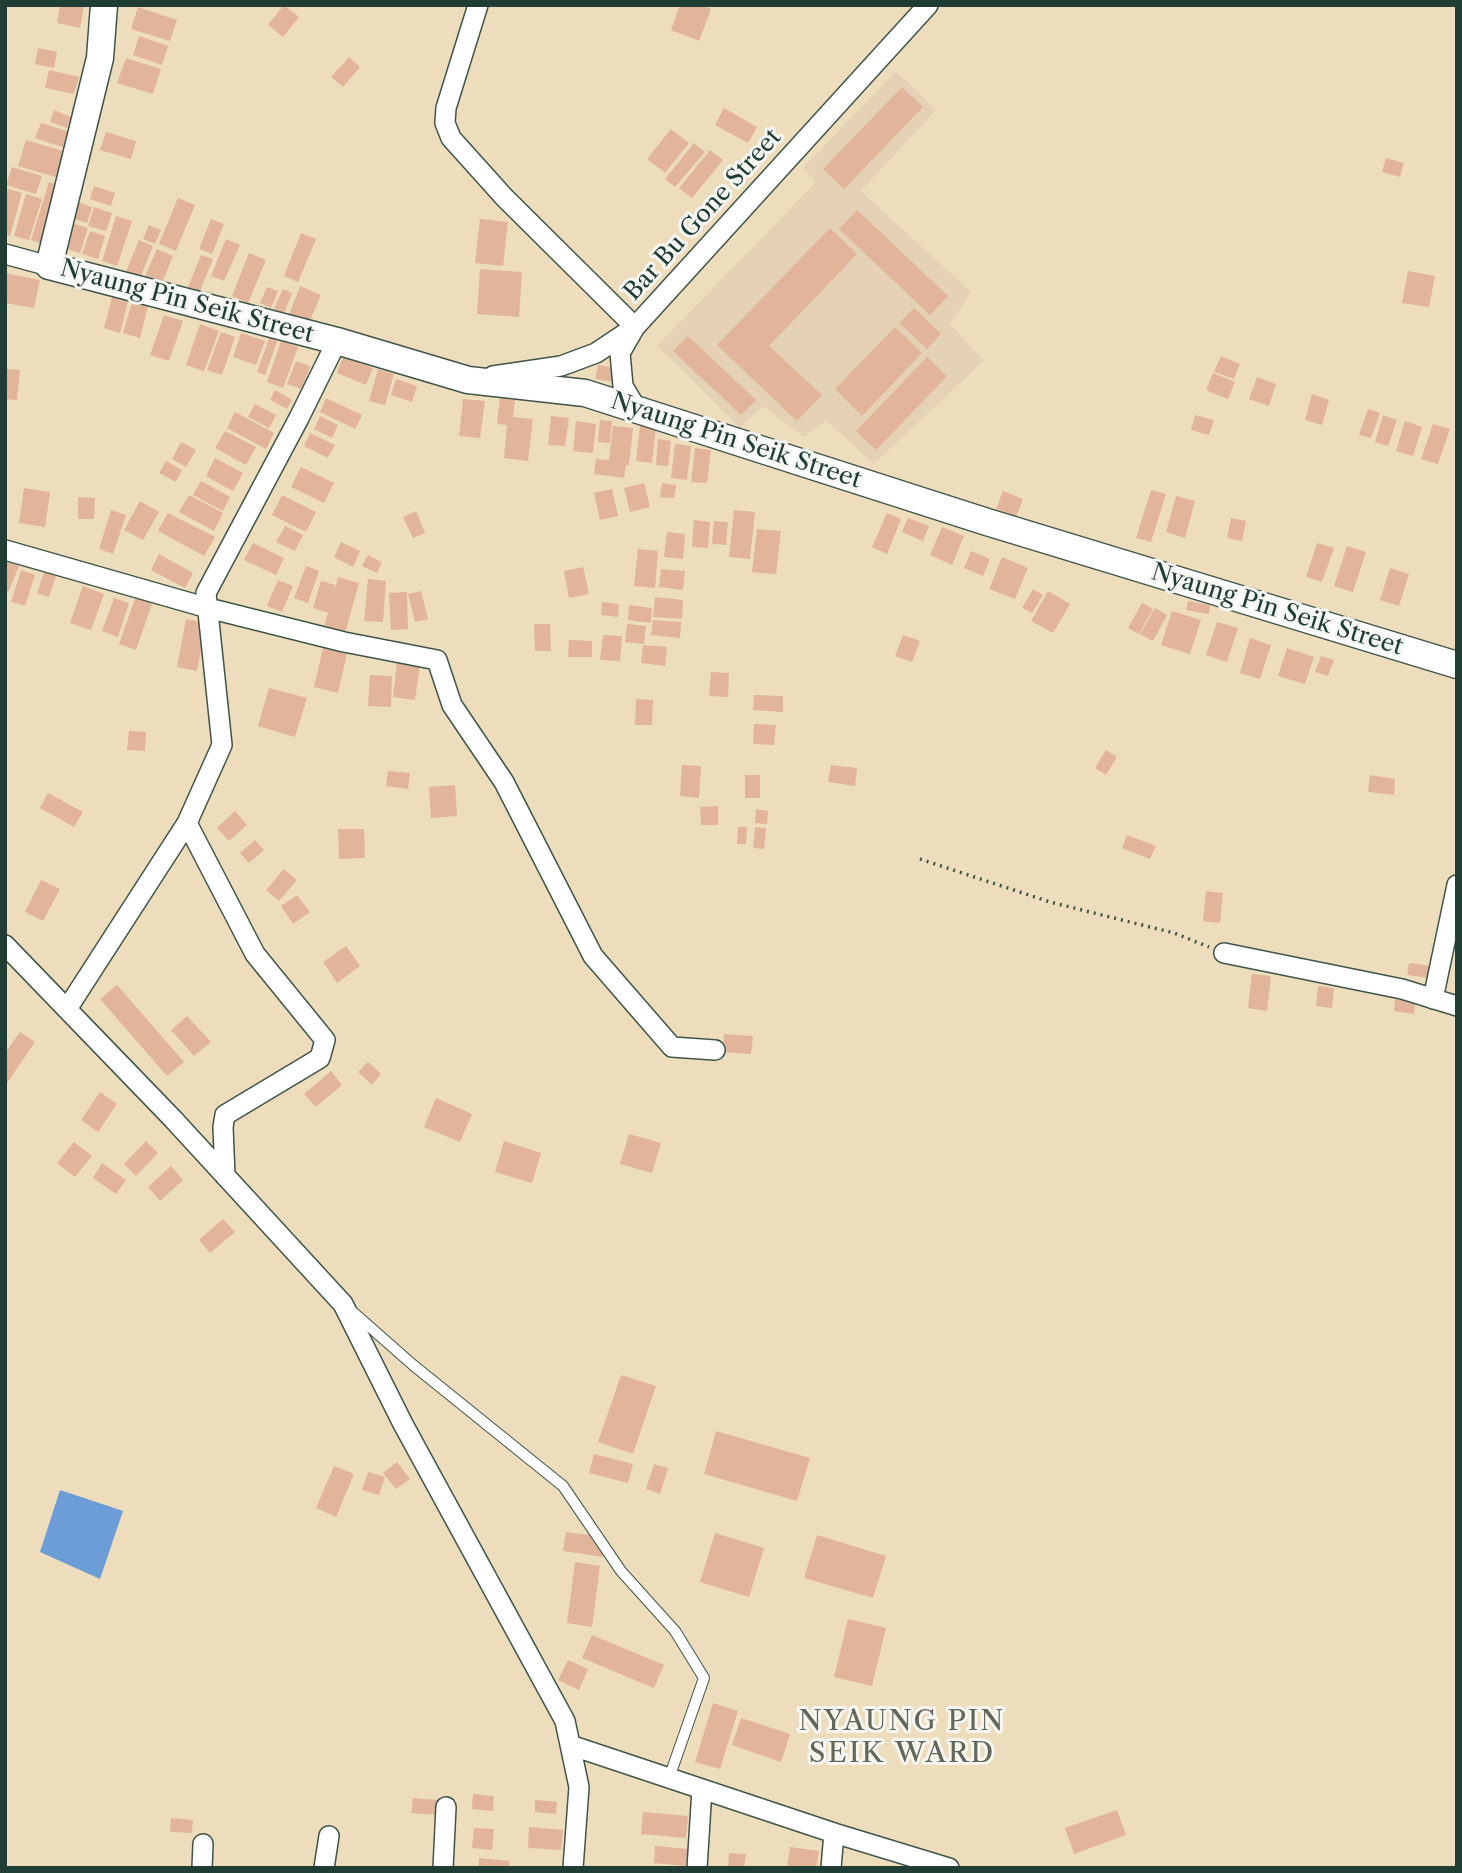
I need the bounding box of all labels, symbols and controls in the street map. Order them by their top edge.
street label: Bar Bu Gone Street [618,123,788,307]
street label: Nyaung Pin Seik Street [57,254,317,350]
street label: Nyaung Pin Seik Street [607,387,865,495]
street label: Nyaung Pin Seik Street [1148,558,1406,662]
district label: NYAUNG PIN SEIK WARD [800,1705,1004,1771]

